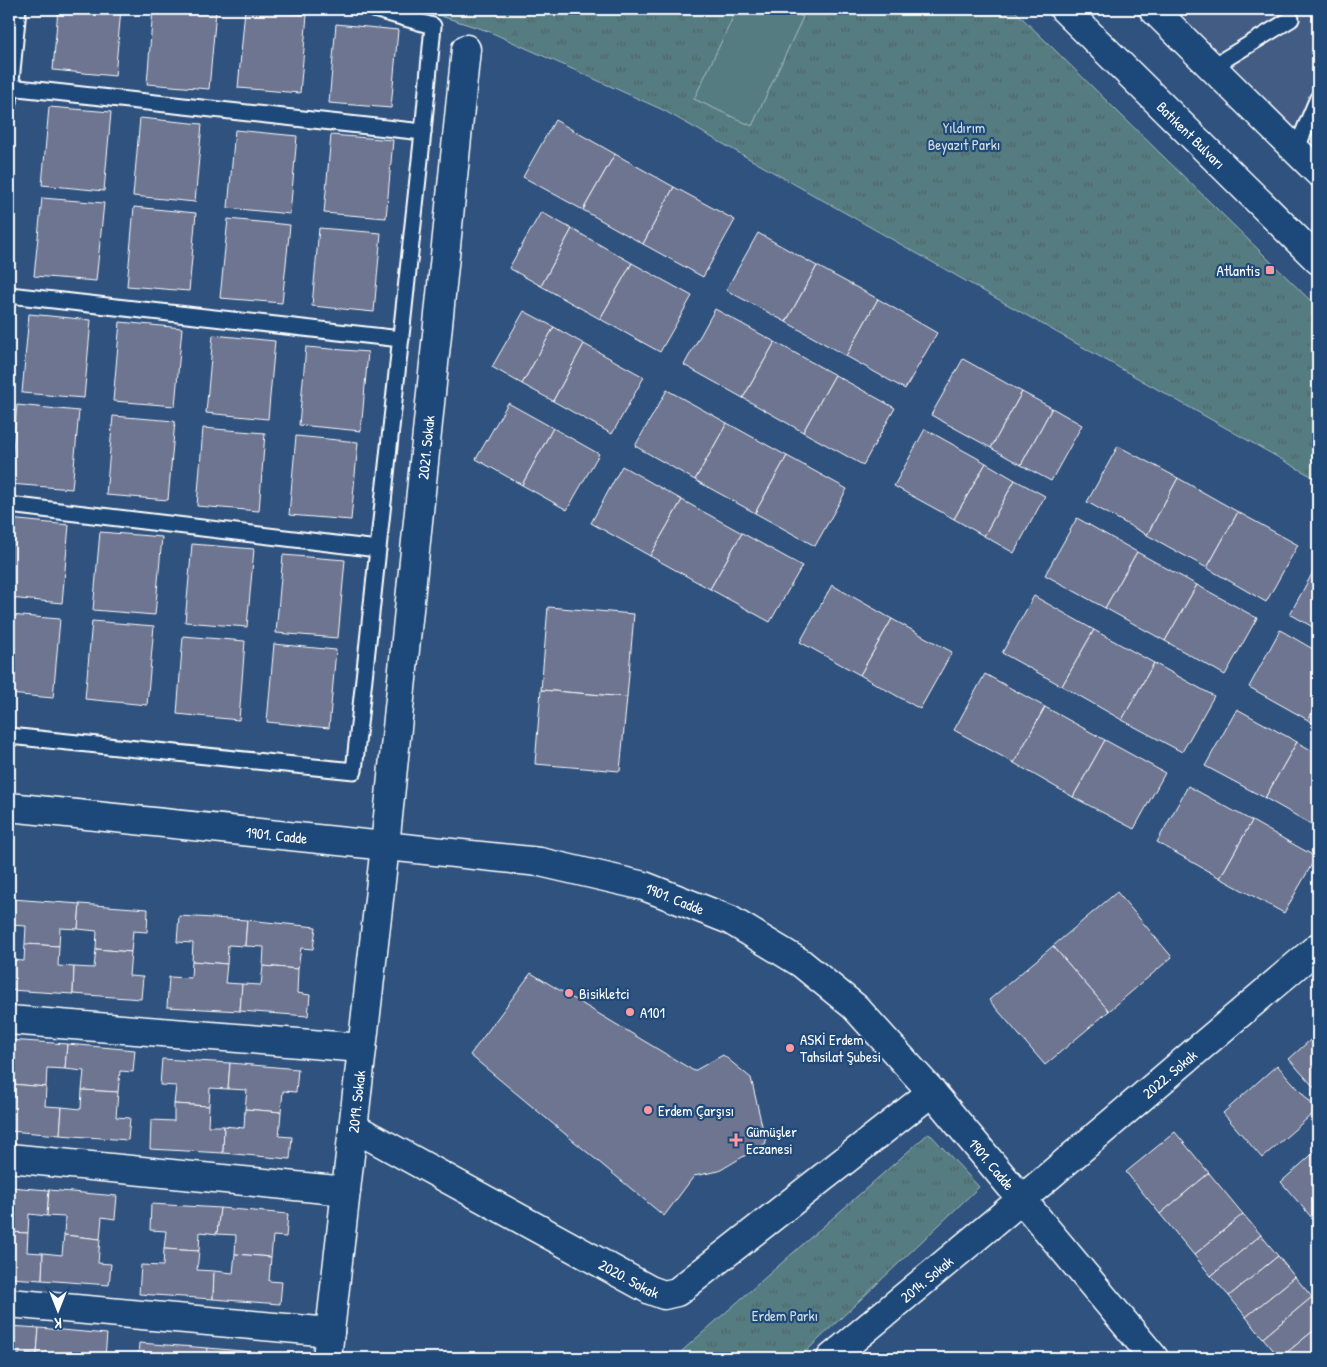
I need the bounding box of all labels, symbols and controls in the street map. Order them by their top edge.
street label: Batıkent Bulvarı [1153,96,1230,173]
park label: Yıldırım Beyazıt Parkı [928,117,1000,155]
place label: Atlantis [1217,260,1260,281]
marker: Atlantis [1264,264,1276,276]
street label: 2021. Sokak [412,414,439,480]
street label: 1901. Cadde [245,821,308,848]
street label: 1901. Cadde [643,877,708,919]
place label: Bisikletci [579,983,630,1004]
marker: Bisikletci [563,987,575,999]
place label: A101 [640,1002,665,1023]
marker: A101 [624,1006,636,1018]
place label: ASKİ Erdem Tahsilat Şubesi [800,1029,881,1067]
marker: ASKİ Erdem Tahsilat Şubesi [784,1042,796,1054]
street label: 2022. Sokak [1138,1044,1201,1103]
street label: 2019. Sokak [342,1069,370,1134]
place label: Erdem Çarşısı [658,1100,734,1121]
marker: Erdem Çarşısı [642,1104,654,1116]
place label: Gümüşler Eczanesi [746,1121,797,1159]
street label: 1901. Cadde [964,1133,1020,1194]
marker: Gümüşler Eczanesi [730,1134,742,1146]
street label: 2014. Sokak [895,1251,957,1307]
street label: 2020. Sokak [595,1254,662,1303]
north arrow [32,1284,82,1334]
park label: Erdem Parkı [752,1305,818,1326]
text: K [54,1314,62,1333]

